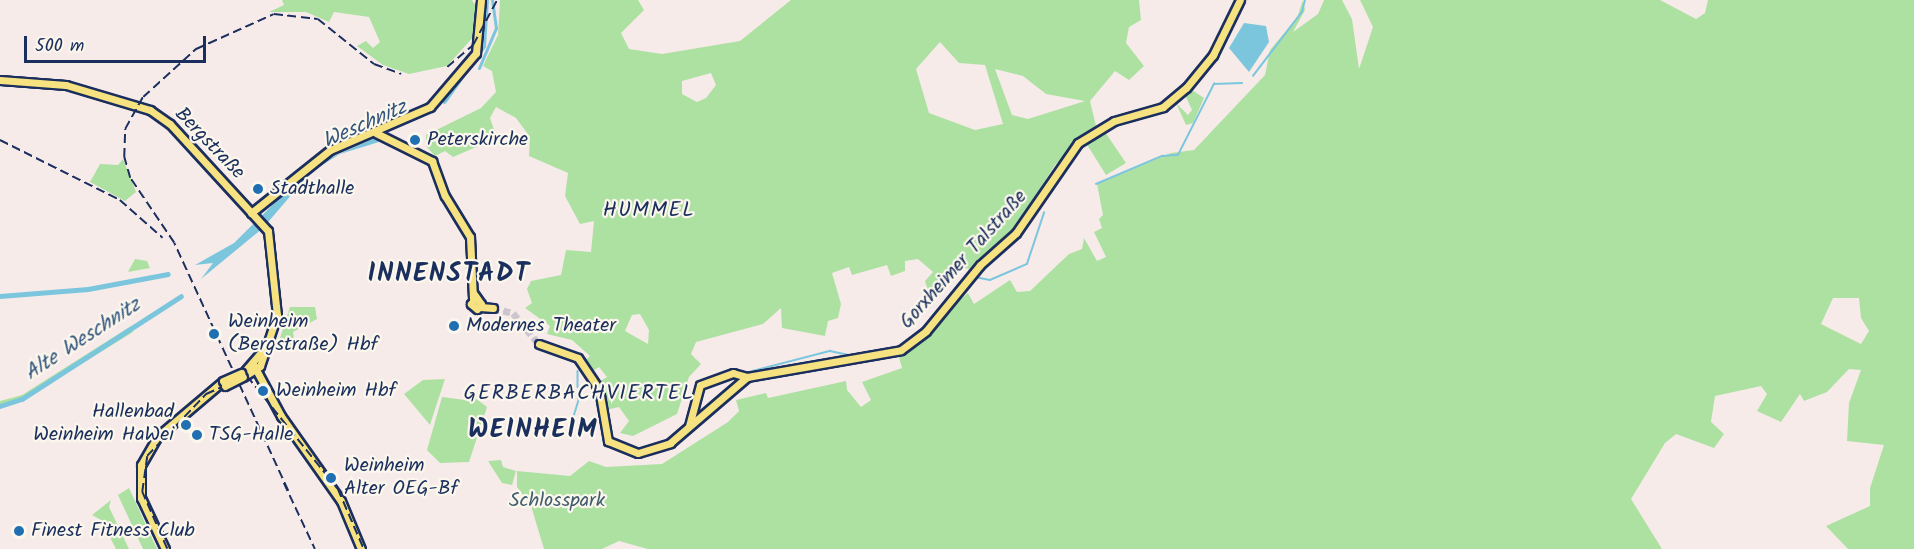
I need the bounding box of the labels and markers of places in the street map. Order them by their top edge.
place label: Peterskirche [427,128,528,152]
marker: Peterskirche [408,133,422,147]
place label: Stadthalle [270,177,354,201]
marker: Stadthalle [251,182,265,196]
place label: Weinheim (Bergstraße) Hbf [228,310,378,357]
place label: Modernes Theater [466,314,616,338]
marker: Modernes Theater [447,319,461,333]
marker: Weinheim (Bergstraße) Hbf [205,325,223,343]
place label: Weinheim Hbf [276,379,396,403]
marker: Weinheim Hbf [254,382,272,400]
place label: Hallenbad Weinheim HaWei [33,401,174,448]
marker: Hallenbad Weinheim HaWei [179,418,193,432]
place label: TSG-Halle [209,423,293,447]
marker: TSG-Halle [190,428,204,442]
place label: Weinheim Alter OEG-Bf [344,454,458,501]
marker: Weinheim Alter OEG-Bf [322,469,340,487]
place label: Finest Fitness Club [31,519,195,543]
marker: Finest Fitness Club [12,524,26,538]

